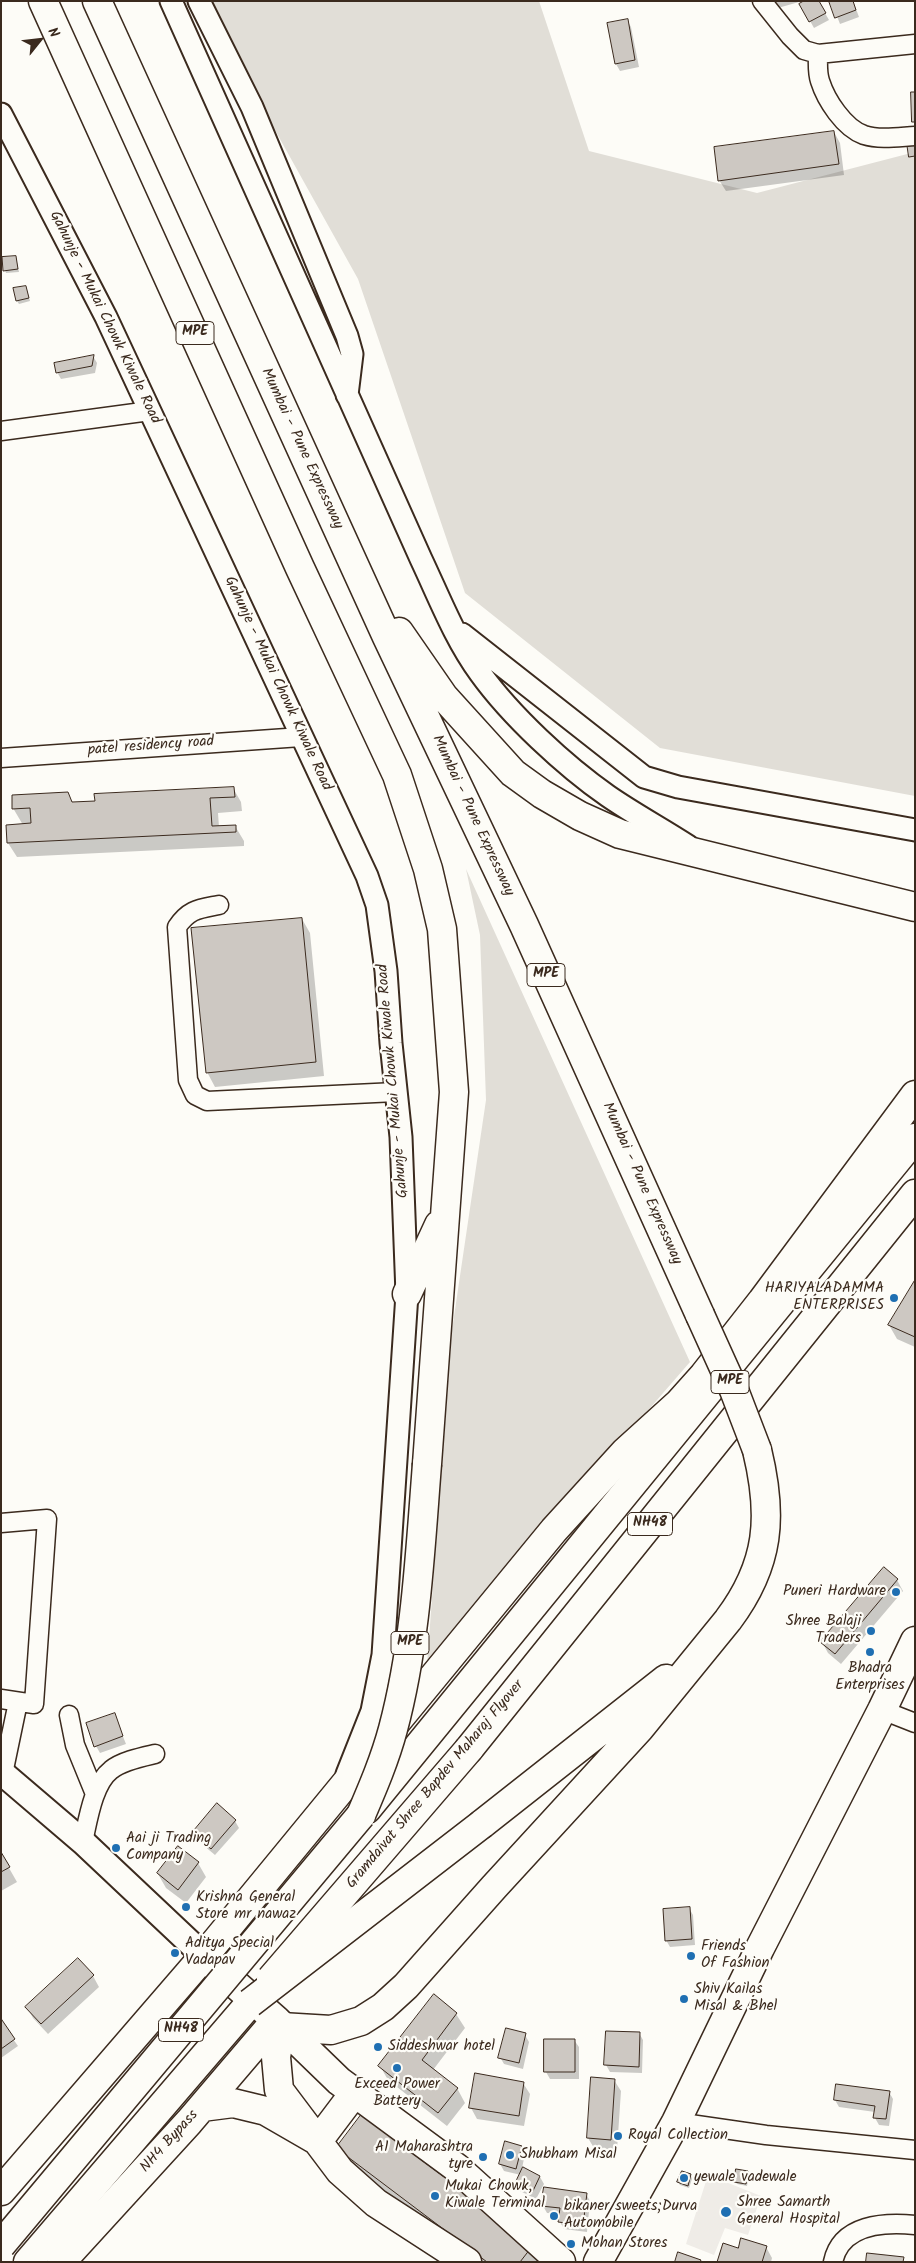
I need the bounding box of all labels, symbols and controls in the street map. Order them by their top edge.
north arrow [15,15,65,65]
text: N [41,24,65,42]
street label: Gahunje - Mukai Chowk Kiwale Road [44,209,164,427]
road number: MPE [176,322,214,344]
street label: Mumbai - Pune Expressway [256,366,346,532]
street label: Gahunje - Mukai Chowk Kiwale Road [219,574,335,794]
street label: Mumbai - Pune Expressway [427,733,517,899]
street label: patel residency road [87,734,215,760]
street label: Gahunje - Mukai Chowk Kiwale Road [375,963,413,1199]
road number: MPE [527,964,565,986]
street label: Mumbai - Pune Expressway [597,1100,685,1268]
place label: HARIYALADAMMA ENTERPRISES [765,1280,884,1315]
marker: HARIYALADAMMA ENTERPRISES [888,1292,900,1304]
road number: MPE [711,1370,749,1394]
road number: NH48 [628,1512,672,1536]
place label: Puneri Hardware [783,1583,886,1601]
marker: Puneri Hardware [890,1586,902,1598]
place label: Shree Balaji Traders [786,1613,861,1648]
marker: Shree Balaji Traders [865,1625,877,1637]
road number: MPE [391,1632,429,1655]
marker: Bhadra Enterprises [864,1646,876,1658]
place label: Bhadra Enterprises [835,1660,905,1695]
street label: Gramdaivat Shree Bapdev Maharaj Flyover [343,1677,529,1893]
place label: Aai ji Trading Company [126,1830,211,1865]
marker: Aai ji Trading Company [110,1842,122,1854]
place label: Krishna General Store mr nawaz [196,1889,296,1924]
marker: Krishna General Store mr nawaz [180,1901,192,1913]
place label: Aditya Special Vadapav [185,1935,274,1970]
place label: Friends Of Fashion [701,1938,770,1973]
marker: Aditya Special Vadapav [169,1947,181,1959]
marker: Friends Of Fashion [685,1950,697,1962]
place label: Shiv Kailas Misal & Bhel [694,1981,777,2016]
marker: Shiv Kailas Misal & Bhel [678,1993,690,2005]
road number: NH48 [158,2018,204,2042]
place label: Siddeshwar hotel [388,2038,495,2056]
marker: Siddeshwar hotel [372,2041,384,2053]
marker: Exceed Power Battery [391,2062,403,2074]
place label: Exceed Power Battery [354,2076,440,2111]
street label: NH4 Bypass [137,2107,203,2177]
place label: Royal Collection [628,2127,728,2145]
marker: Royal Collection [612,2130,624,2142]
place label: A1 Maharashtra tyre [375,2139,473,2174]
place label: Shubham Misal [520,2146,617,2164]
marker: Shubham Misal [504,2149,516,2161]
marker: A1 Maharashtra tyre [477,2151,489,2163]
place label: yewale vadewale [694,2169,797,2187]
marker: yewale vadewale [678,2172,690,2184]
place label: Mukai Chowk, Kiwale Terminal [445,2178,545,2213]
marker: Mukai Chowk, Kiwale Terminal [429,2190,441,2202]
place label: Shree Samarth General Hospital [737,2194,840,2229]
place label: bikaner sweets;Durva Automobile [564,2198,697,2233]
marker: Shree Samarth General Hospital [719,2205,733,2219]
marker: bikaner sweets;Durva Automobile [548,2210,560,2222]
place label: Mohan Stores [581,2235,667,2253]
marker: Mohan Stores [565,2238,577,2250]

